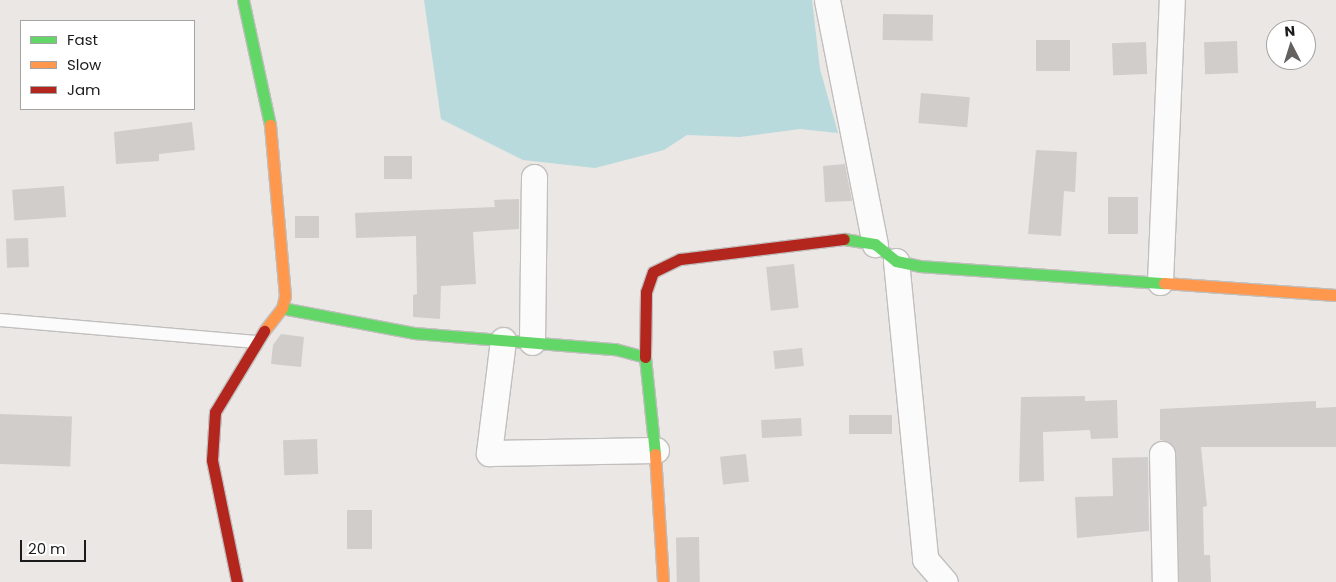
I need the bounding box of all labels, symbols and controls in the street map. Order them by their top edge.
legend [20,20,195,110]
north arrow [1266,20,1316,70]
text: N [1284,21,1296,41]
text: Fast [67,29,98,50]
text: Slow [67,54,101,75]
text: Jam [67,79,101,100]
scale bar [22,530,89,562]
text: 20 m [28,538,66,559]

